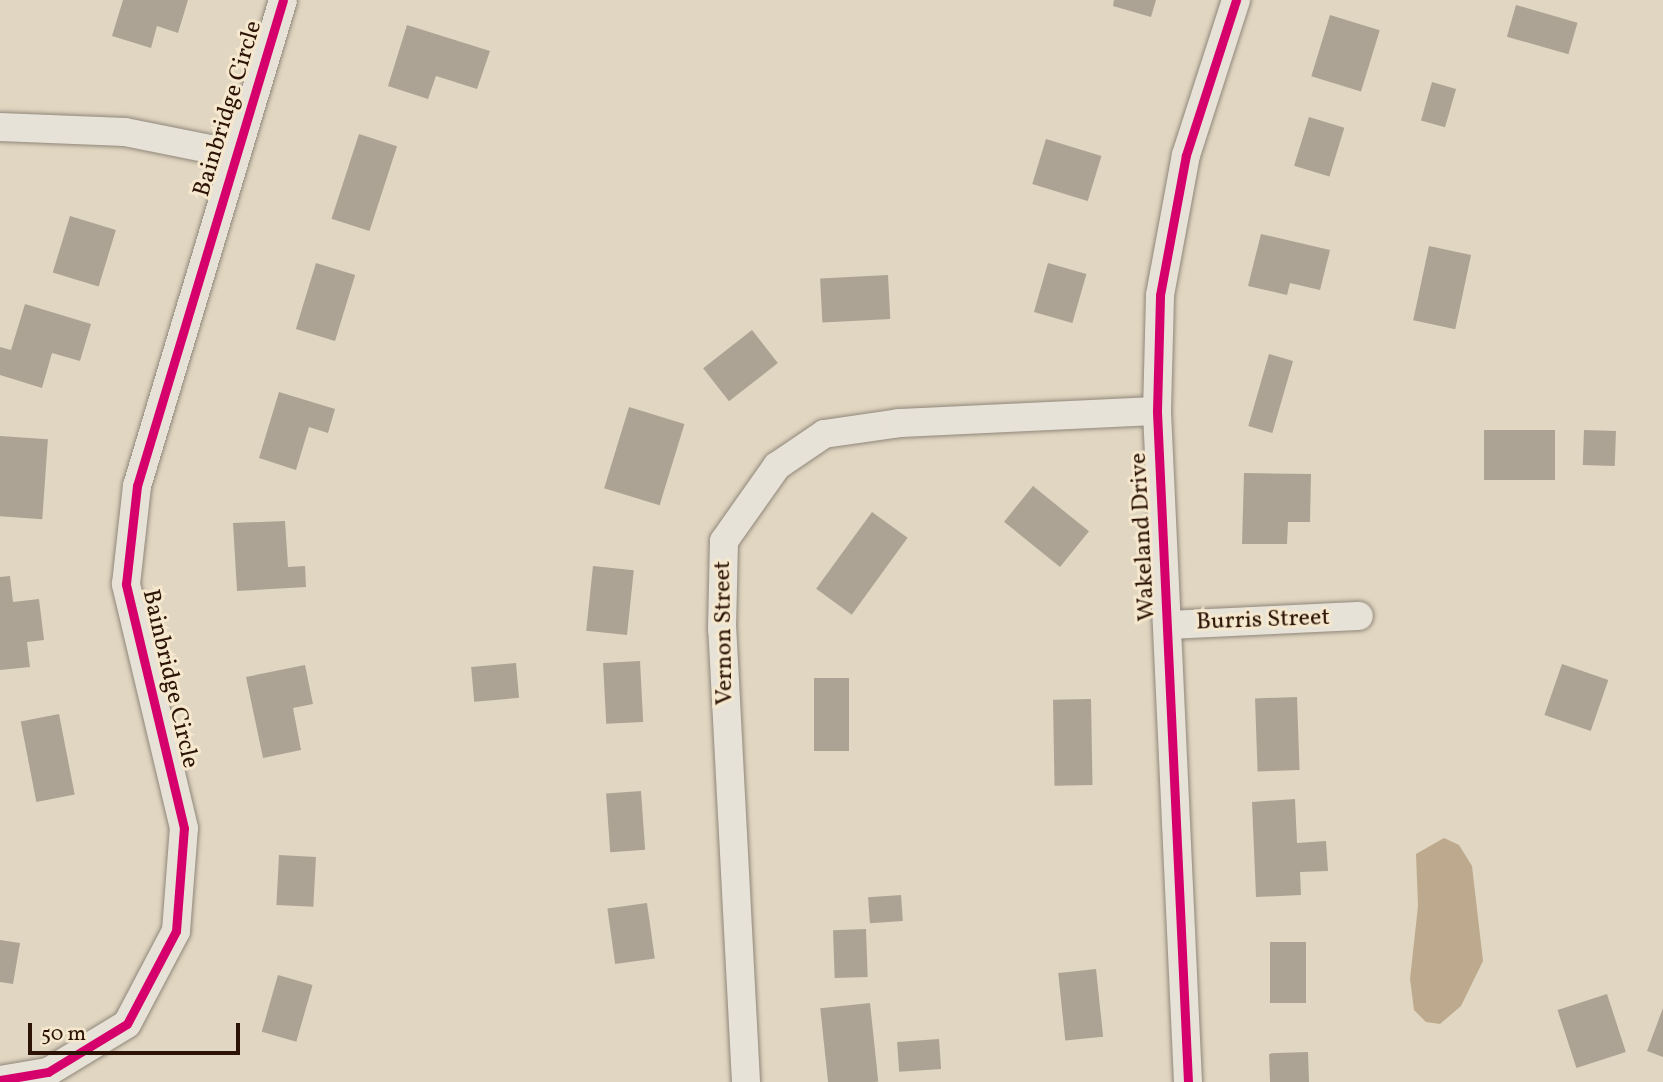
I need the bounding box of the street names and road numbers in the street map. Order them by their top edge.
street label: Bainbridge Circle [189,18,269,200]
street label: Wakeland Drive [1125,452,1163,622]
street label: Vernon Street [709,560,741,706]
street label: Bainbridge Circle [134,587,204,771]
street label: Burris Street [1196,604,1330,638]

